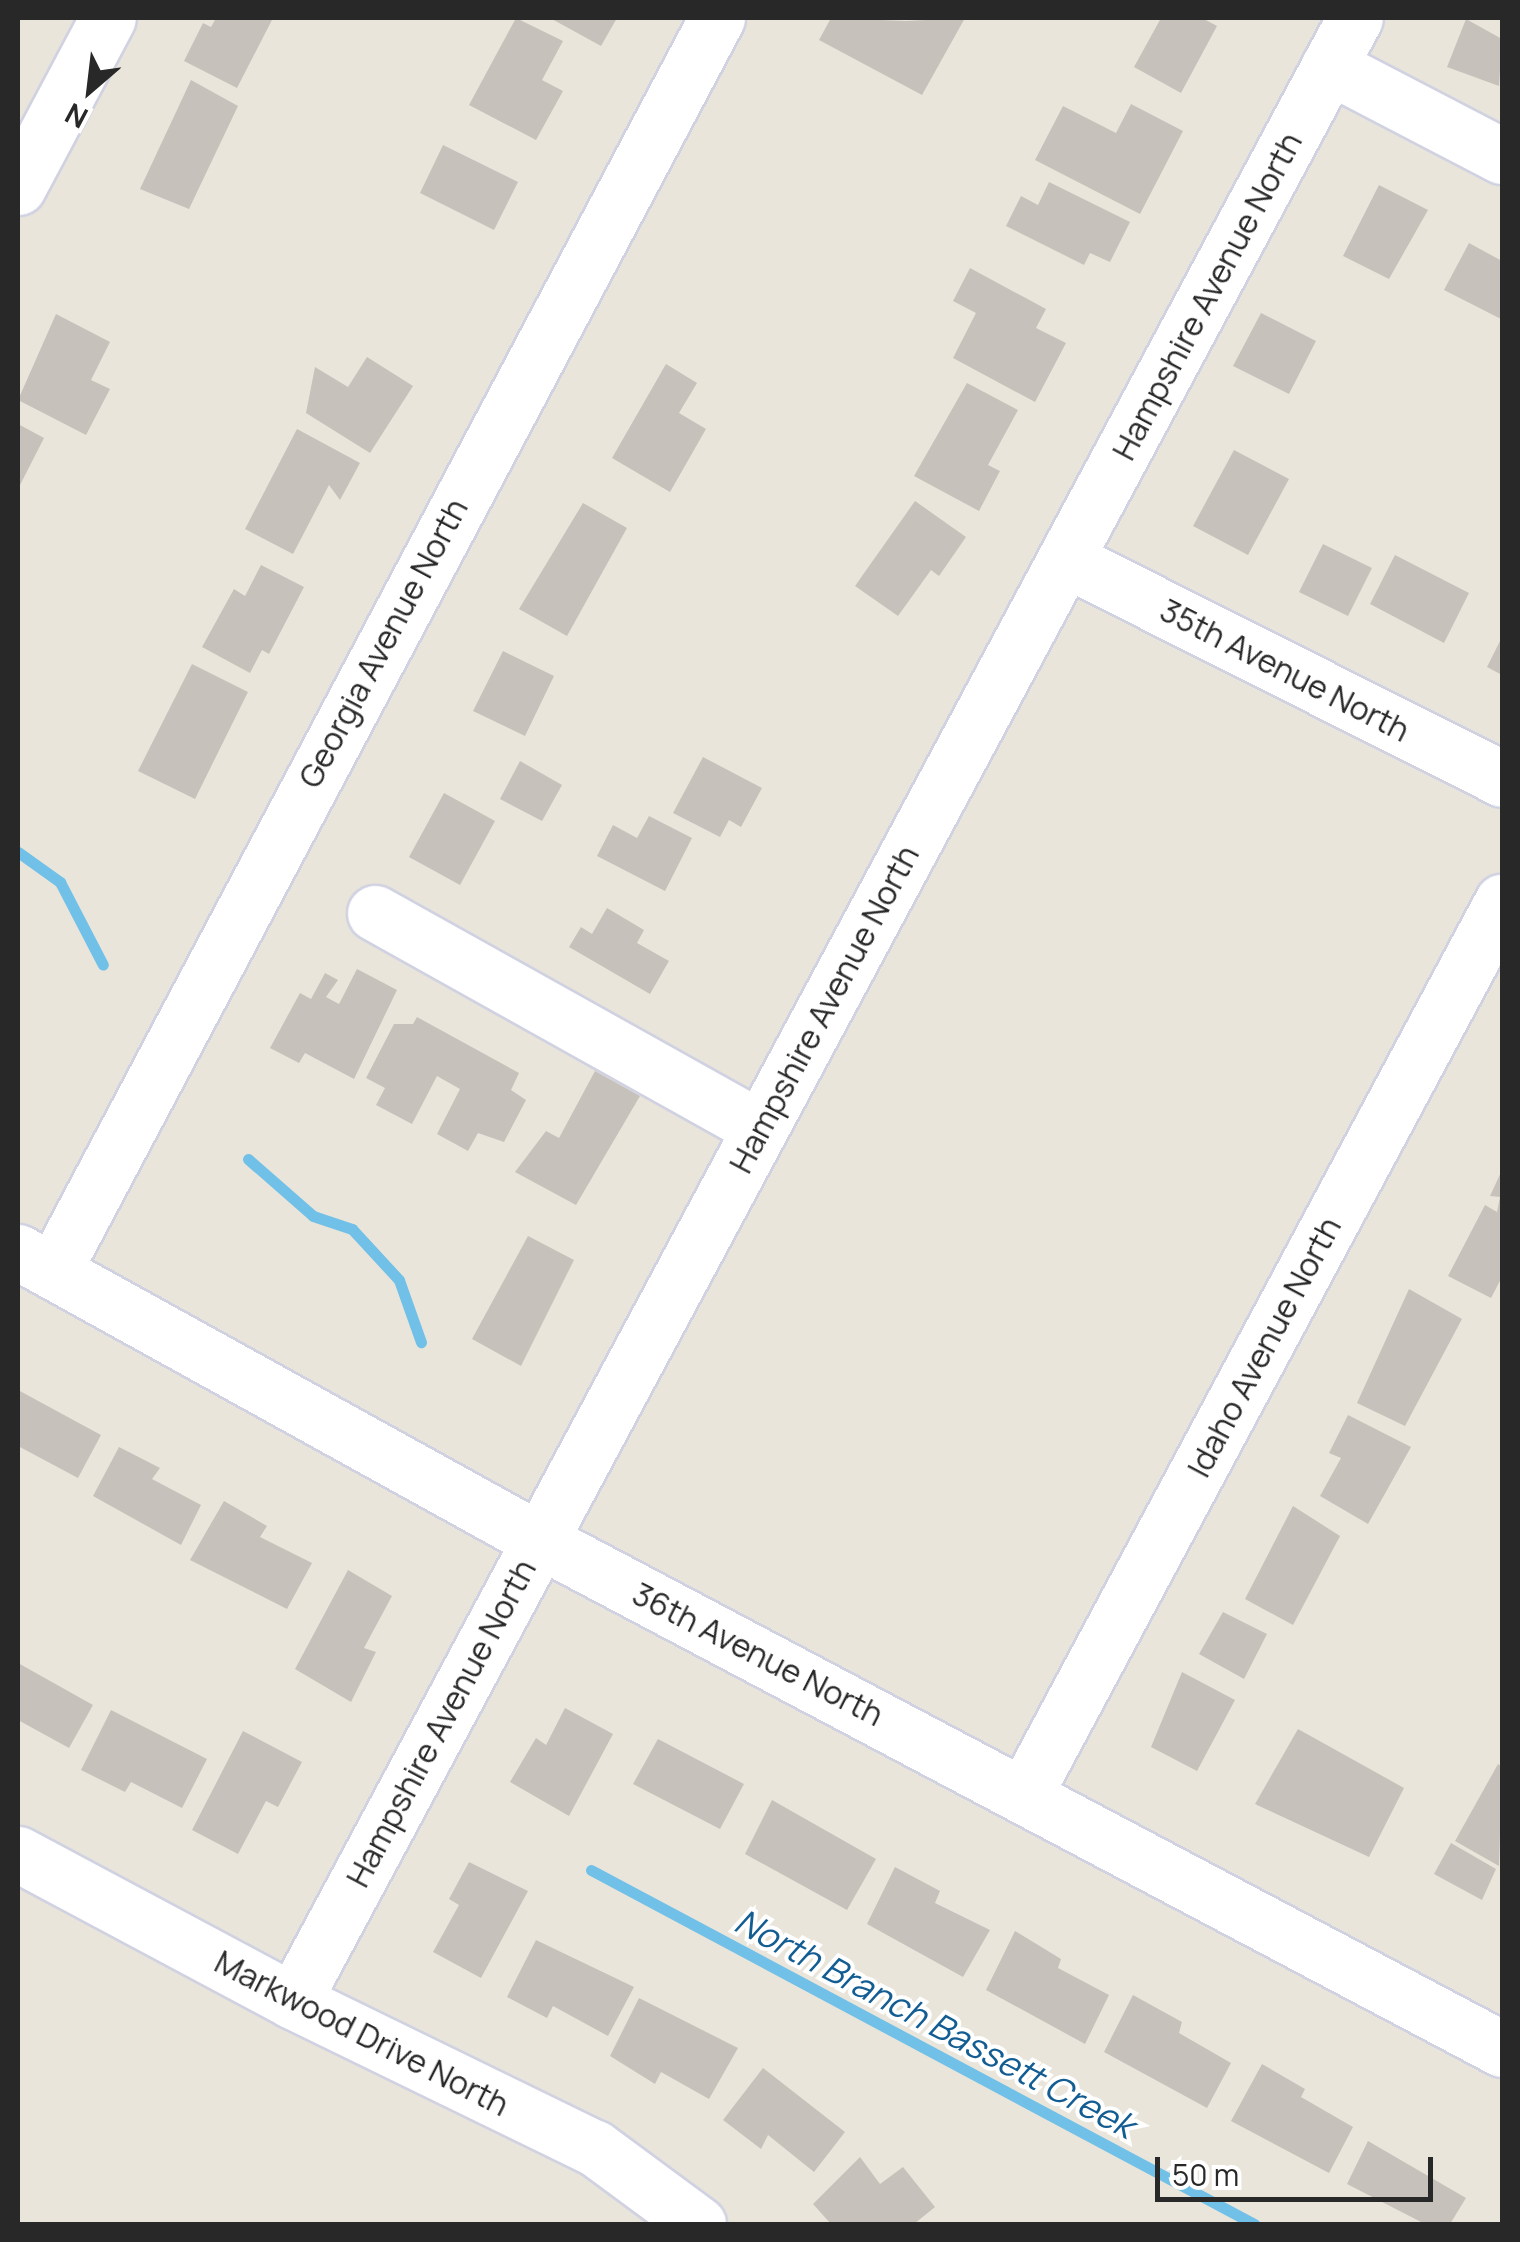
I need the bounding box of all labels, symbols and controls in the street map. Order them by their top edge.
north arrow [40,40,140,140]
text: N [58,95,94,138]
street label: Hampshire Avenue North [1104,126,1310,466]
street label: Georgia Avenue North [291,492,475,794]
street label: 35th Avenue North [1154,591,1416,749]
street label: Hampshire Avenue North [721,839,927,1179]
street label: Idaho Avenue North [1179,1211,1349,1483]
street label: Hampshire Avenue North [338,1553,544,1893]
street label: 36th Avenue North [626,1574,890,1734]
water label: North Branch Bassett Creek [728,1900,1142,2146]
street label: Markwood Drive North [209,1942,515,2124]
scale bar [1160,2137,1438,2199]
text: 50 m [1172,2154,1239,2195]

